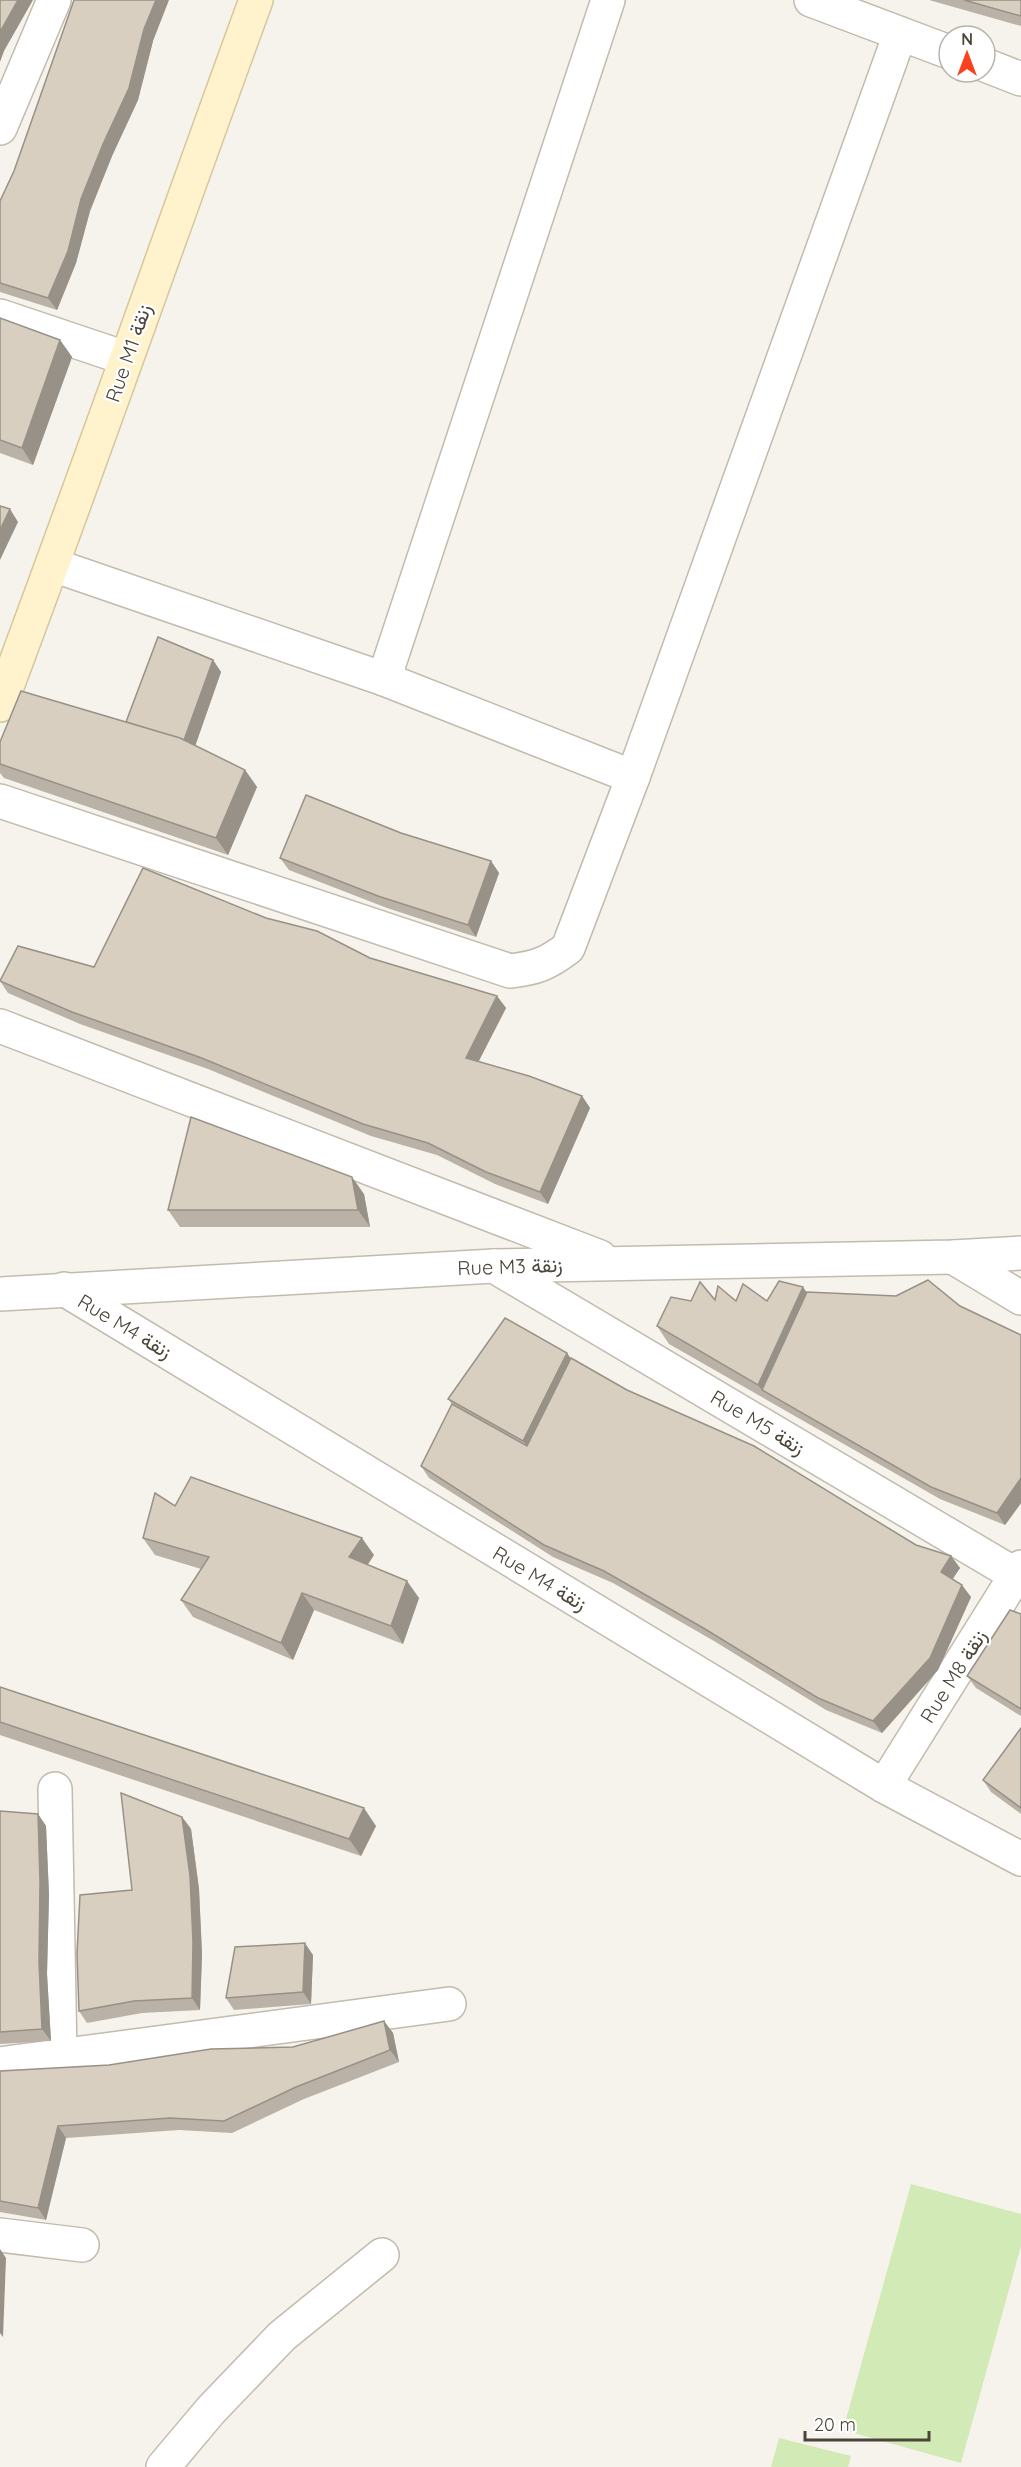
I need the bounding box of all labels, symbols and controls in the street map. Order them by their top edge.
north arrow [937,24,997,84]
text: N [961,29,973,49]
street label: Rue M1 زنقة [100,301,157,406]
street label: Rue M3 زنقة [457,1252,563,1281]
street label: Rue M4 زنقة [73,1288,177,1365]
street label: Rue M5 زنقة [706,1384,810,1461]
street label: Rue M4 زنقة [488,1540,592,1617]
street label: Rue M8 زنقة [914,1625,992,1728]
scale bar [805,2404,930,2442]
text: 20 m [814,2413,856,2436]

